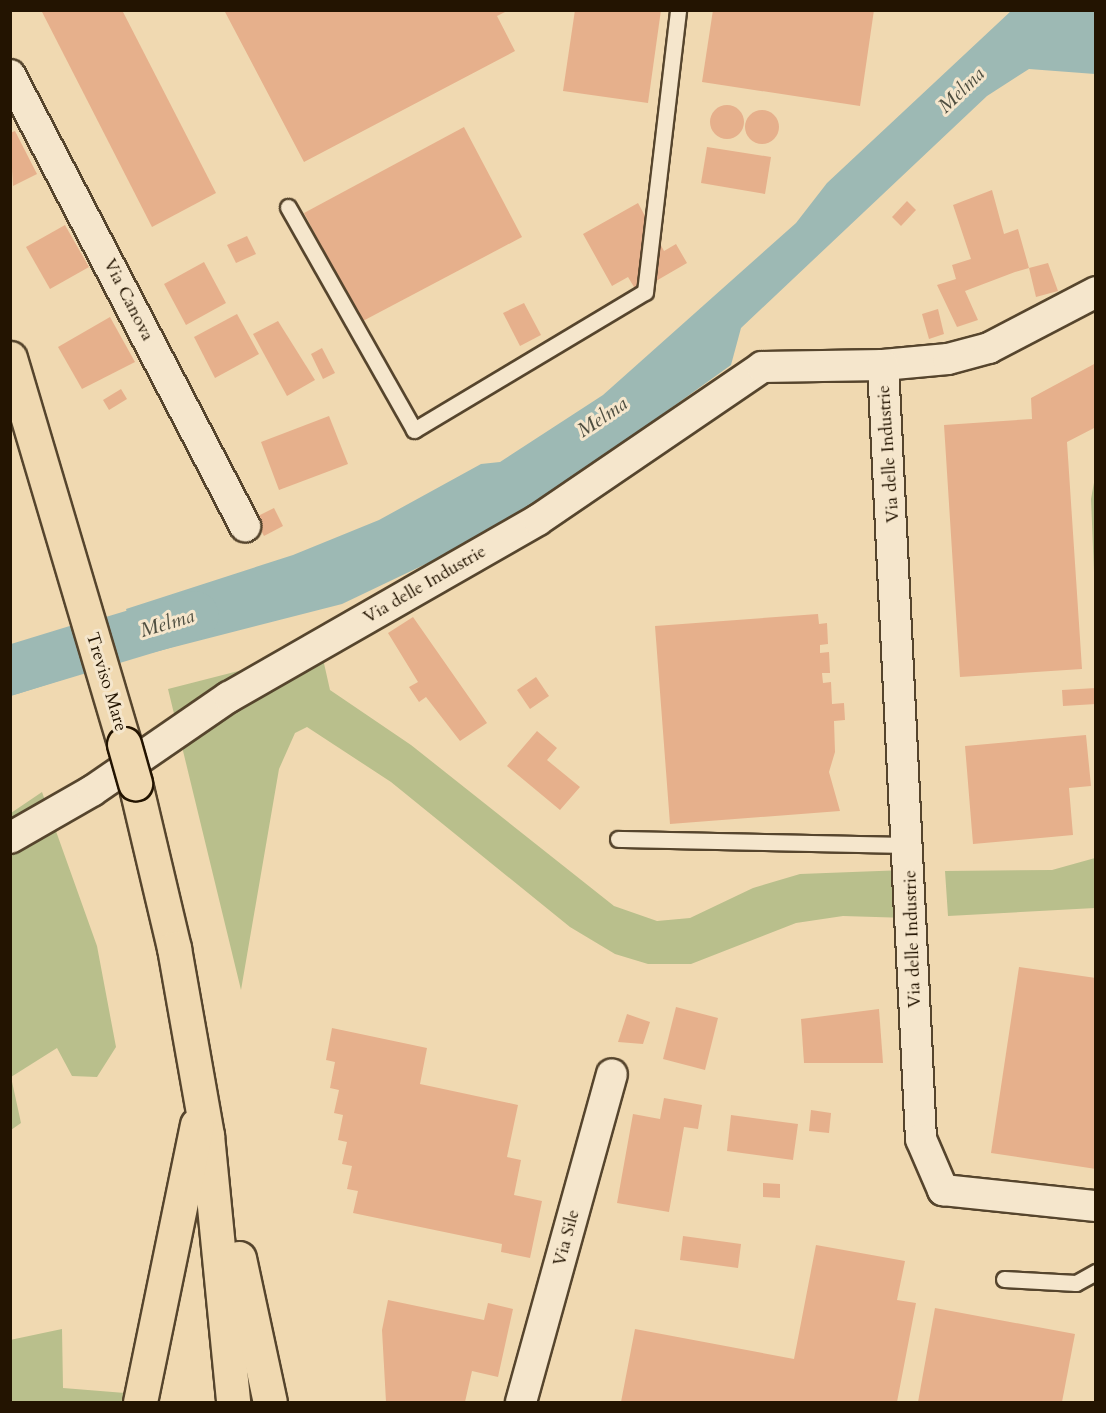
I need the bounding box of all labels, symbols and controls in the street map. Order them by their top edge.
water label: Melma [933,62,989,118]
street label: Via Canova [98,255,158,345]
street label: Via delle Industrie [873,384,905,524]
water label: Melma [572,391,632,443]
street label: Via delle Industrie [360,541,490,629]
water label: Melma [137,603,197,643]
street label: Treviso Mare [81,630,131,734]
street label: Via delle Industrie [900,870,926,1008]
street label: Via Sile [549,1207,585,1269]

